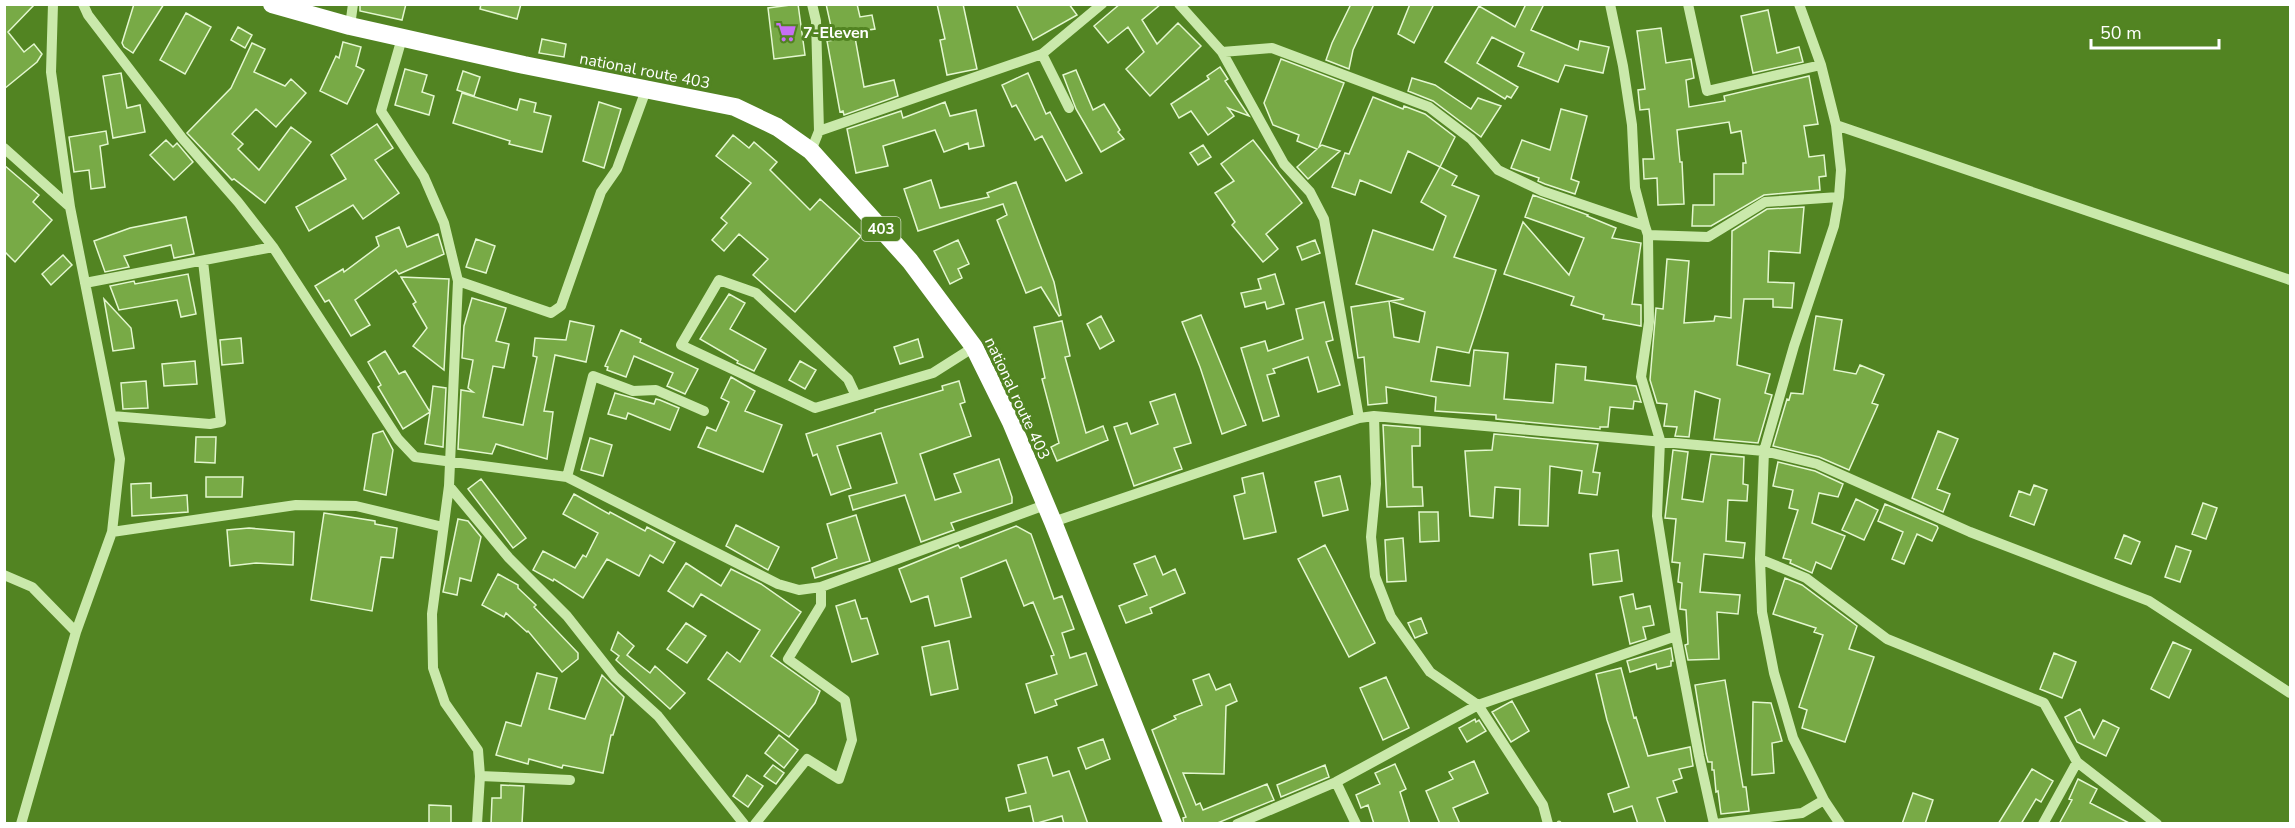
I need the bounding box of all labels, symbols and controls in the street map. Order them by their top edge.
scale bar [2091,12,2218,50]
supermarket icon: 7-Eleven [774,20,798,44]
text: 50 m [2100,21,2142,45]
place label: 7-Eleven [803,22,869,44]
street label: national route 403 [578,48,712,94]
road number: 403 [862,217,900,241]
street label: national route 403 [979,334,1055,463]

